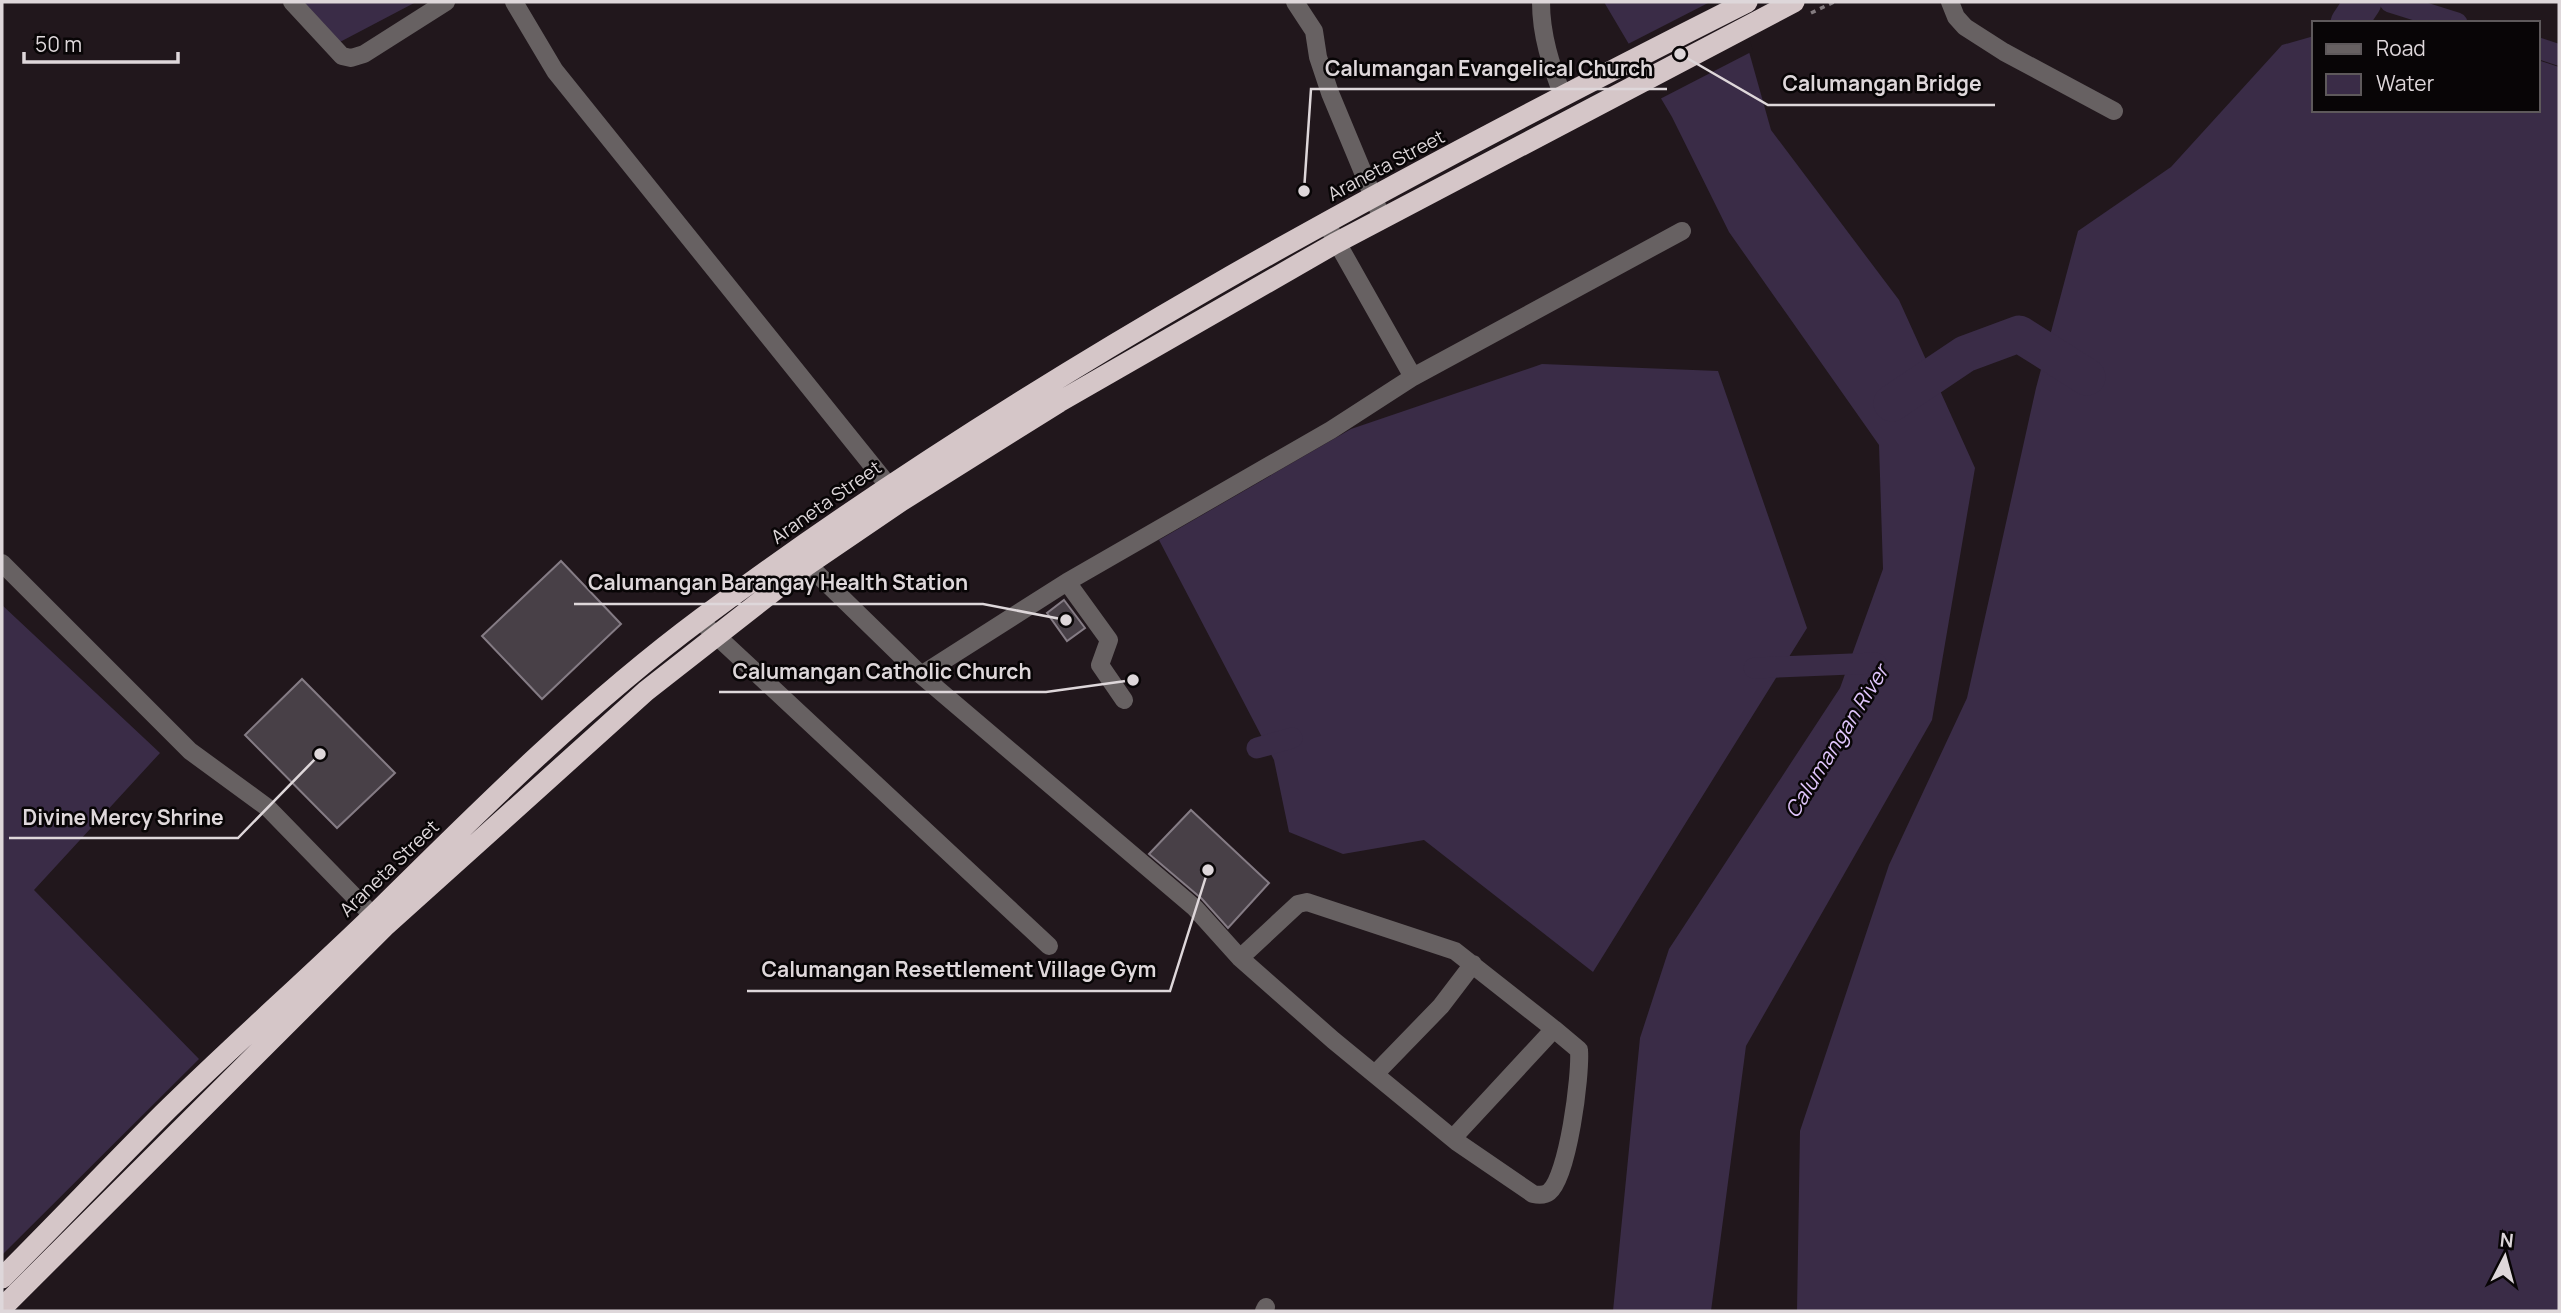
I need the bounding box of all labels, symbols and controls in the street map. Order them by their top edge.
scale bar [24,21,178,65]
legend [2312,21,2540,112]
text: 50 m [35,30,82,58]
text: Road [2376,34,2426,62]
callout: Calumangan Evangelical Church [1311,47,1667,89]
text: Calumangan Evangelical Church [1325,54,1653,82]
callout: Calumangan Bridge [1768,63,1995,105]
text: Calumangan Bridge [1782,69,1982,97]
text: Water [2376,69,2435,97]
street label: Araneta Street [1323,123,1449,207]
street label: Araneta Street [766,454,886,550]
callout: Calumangan Barangay Health Station [574,562,983,604]
text: Calumangan Barangay Health Station [588,568,968,596]
callout: Calumangan Catholic Church [719,650,1046,692]
text: Calumangan Catholic Church [732,657,1032,685]
water label: Calumangan River [1778,657,1896,823]
callout: Divine Mercy Shrine [9,796,238,838]
text: Divine Mercy Shrine [22,803,224,831]
street label: Araneta Street [334,814,444,922]
callout: Calumangan Resettlement Village Gym [747,949,1170,991]
text: Calumangan Resettlement Village Gym [762,955,1156,983]
north arrow [2470,1222,2540,1292]
text: N [2499,1226,2515,1254]

